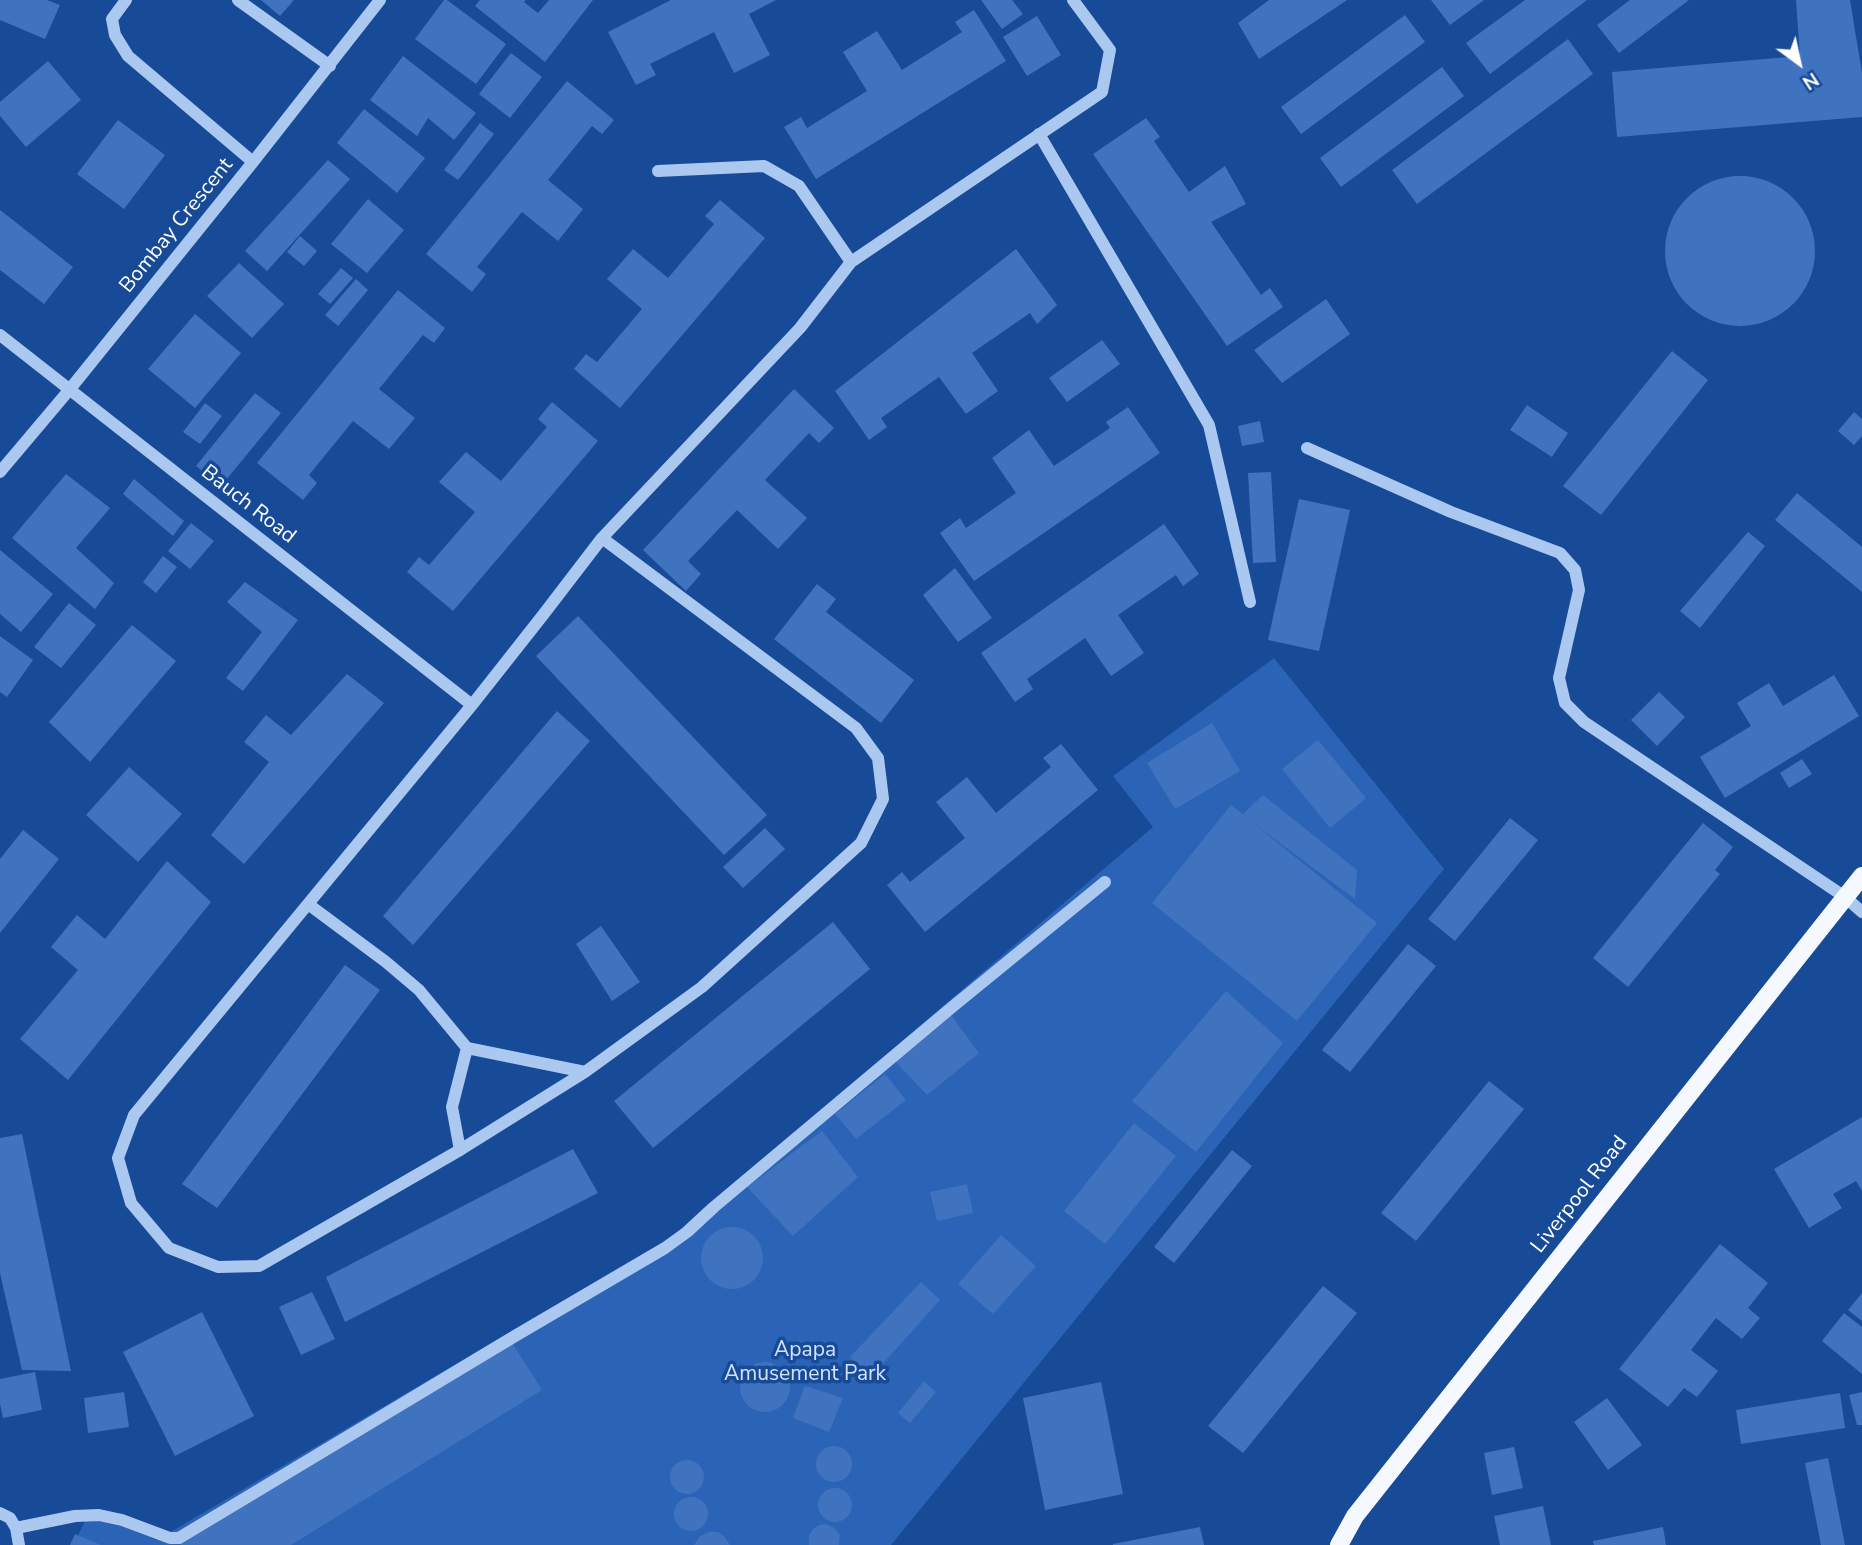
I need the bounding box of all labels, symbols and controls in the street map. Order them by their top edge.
north arrow [1764,28,1834,98]
text: N [1797,66,1823,95]
street label: Bombay Crescent [115,154,239,298]
street label: Bauch Road [196,460,300,550]
street label: Liverpool Road [1526,1131,1634,1259]
park label: Apapa Amusement Park [724,1338,886,1388]

